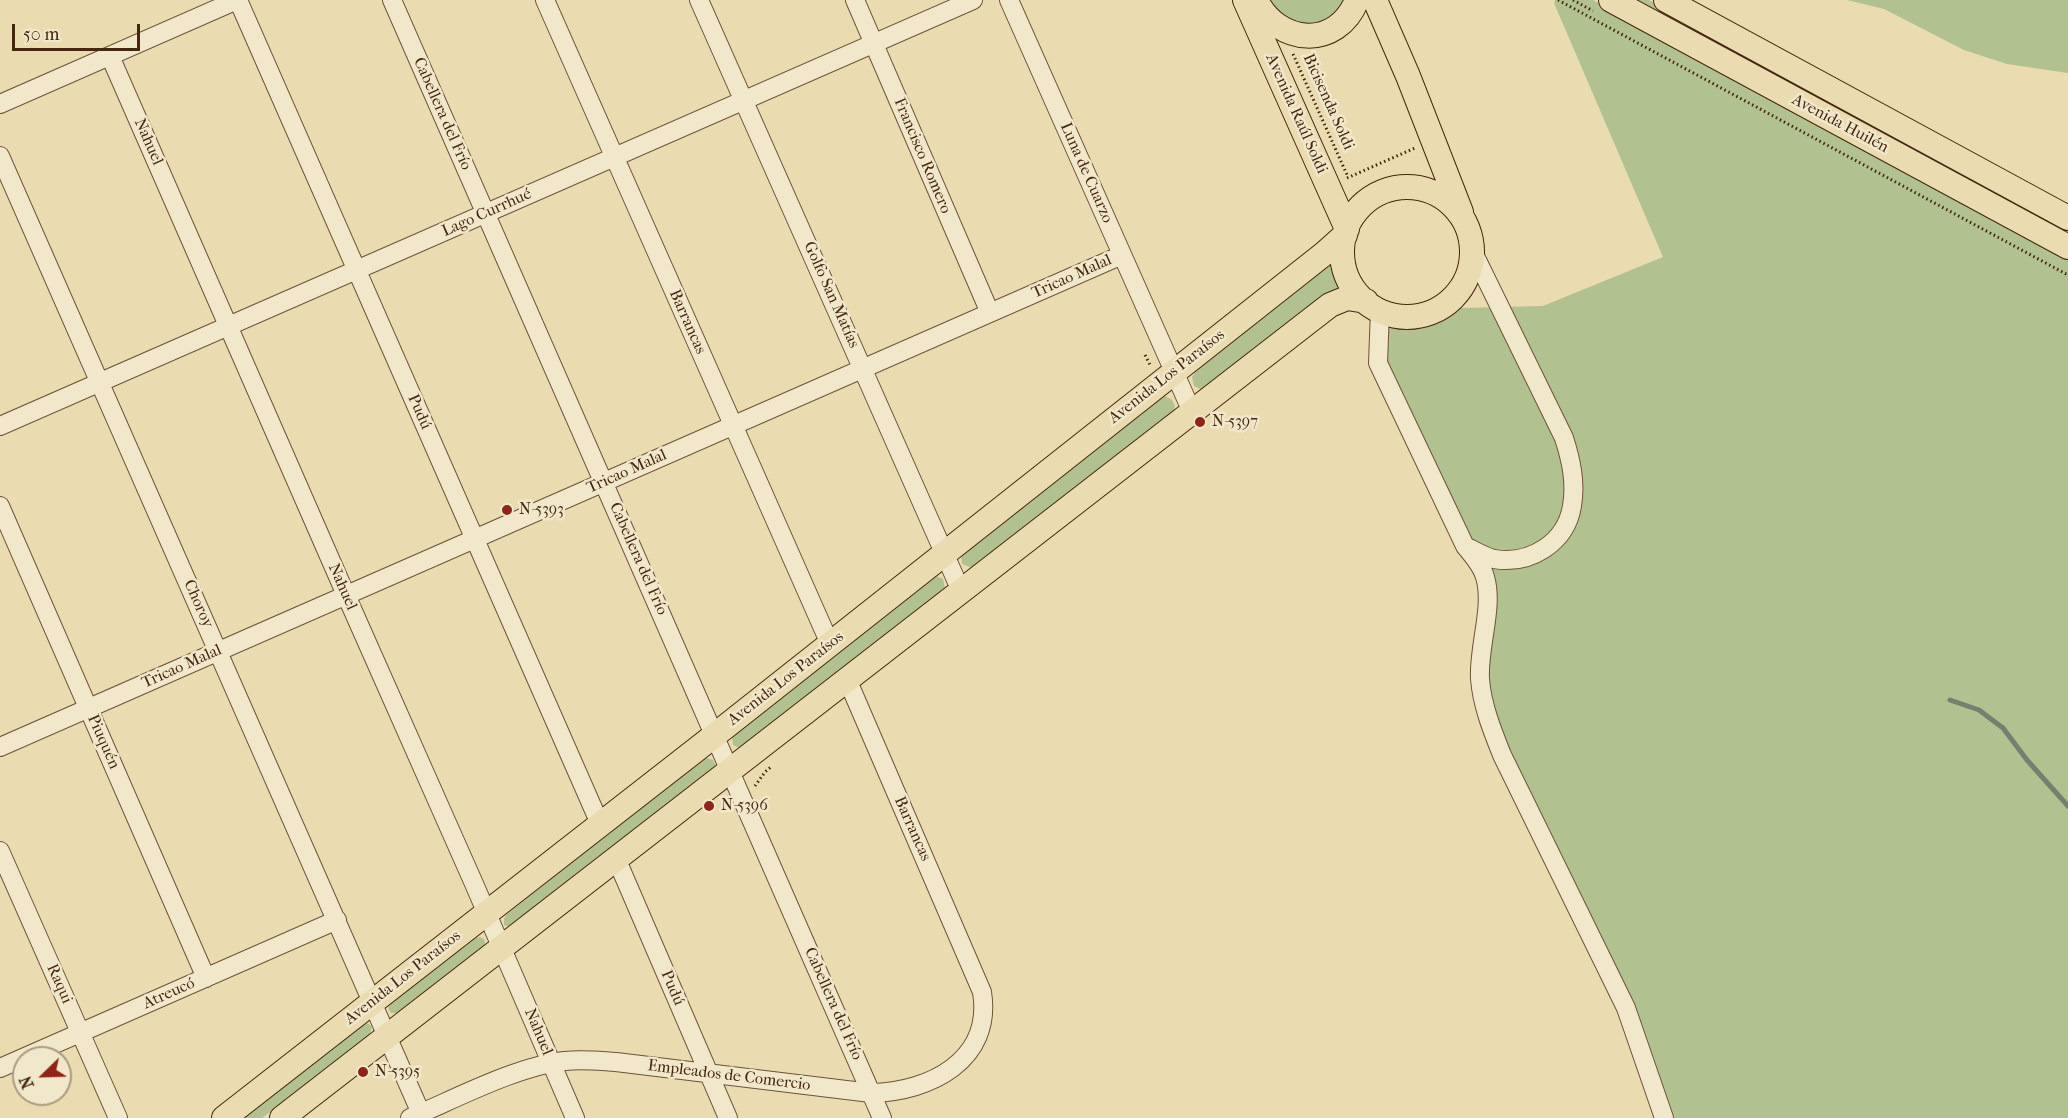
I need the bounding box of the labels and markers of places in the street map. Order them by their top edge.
place label: N-5397 [1212,412,1258,432]
marker: N-5397 [1193,415,1207,429]
place label: N-5393 [519,500,564,520]
marker: N-5393 [500,503,514,517]
place label: N-5396 [721,796,768,816]
marker: N-5396 [702,799,716,813]
place label: N-5395 [375,1062,420,1082]
marker: N-5395 [356,1065,370,1079]

